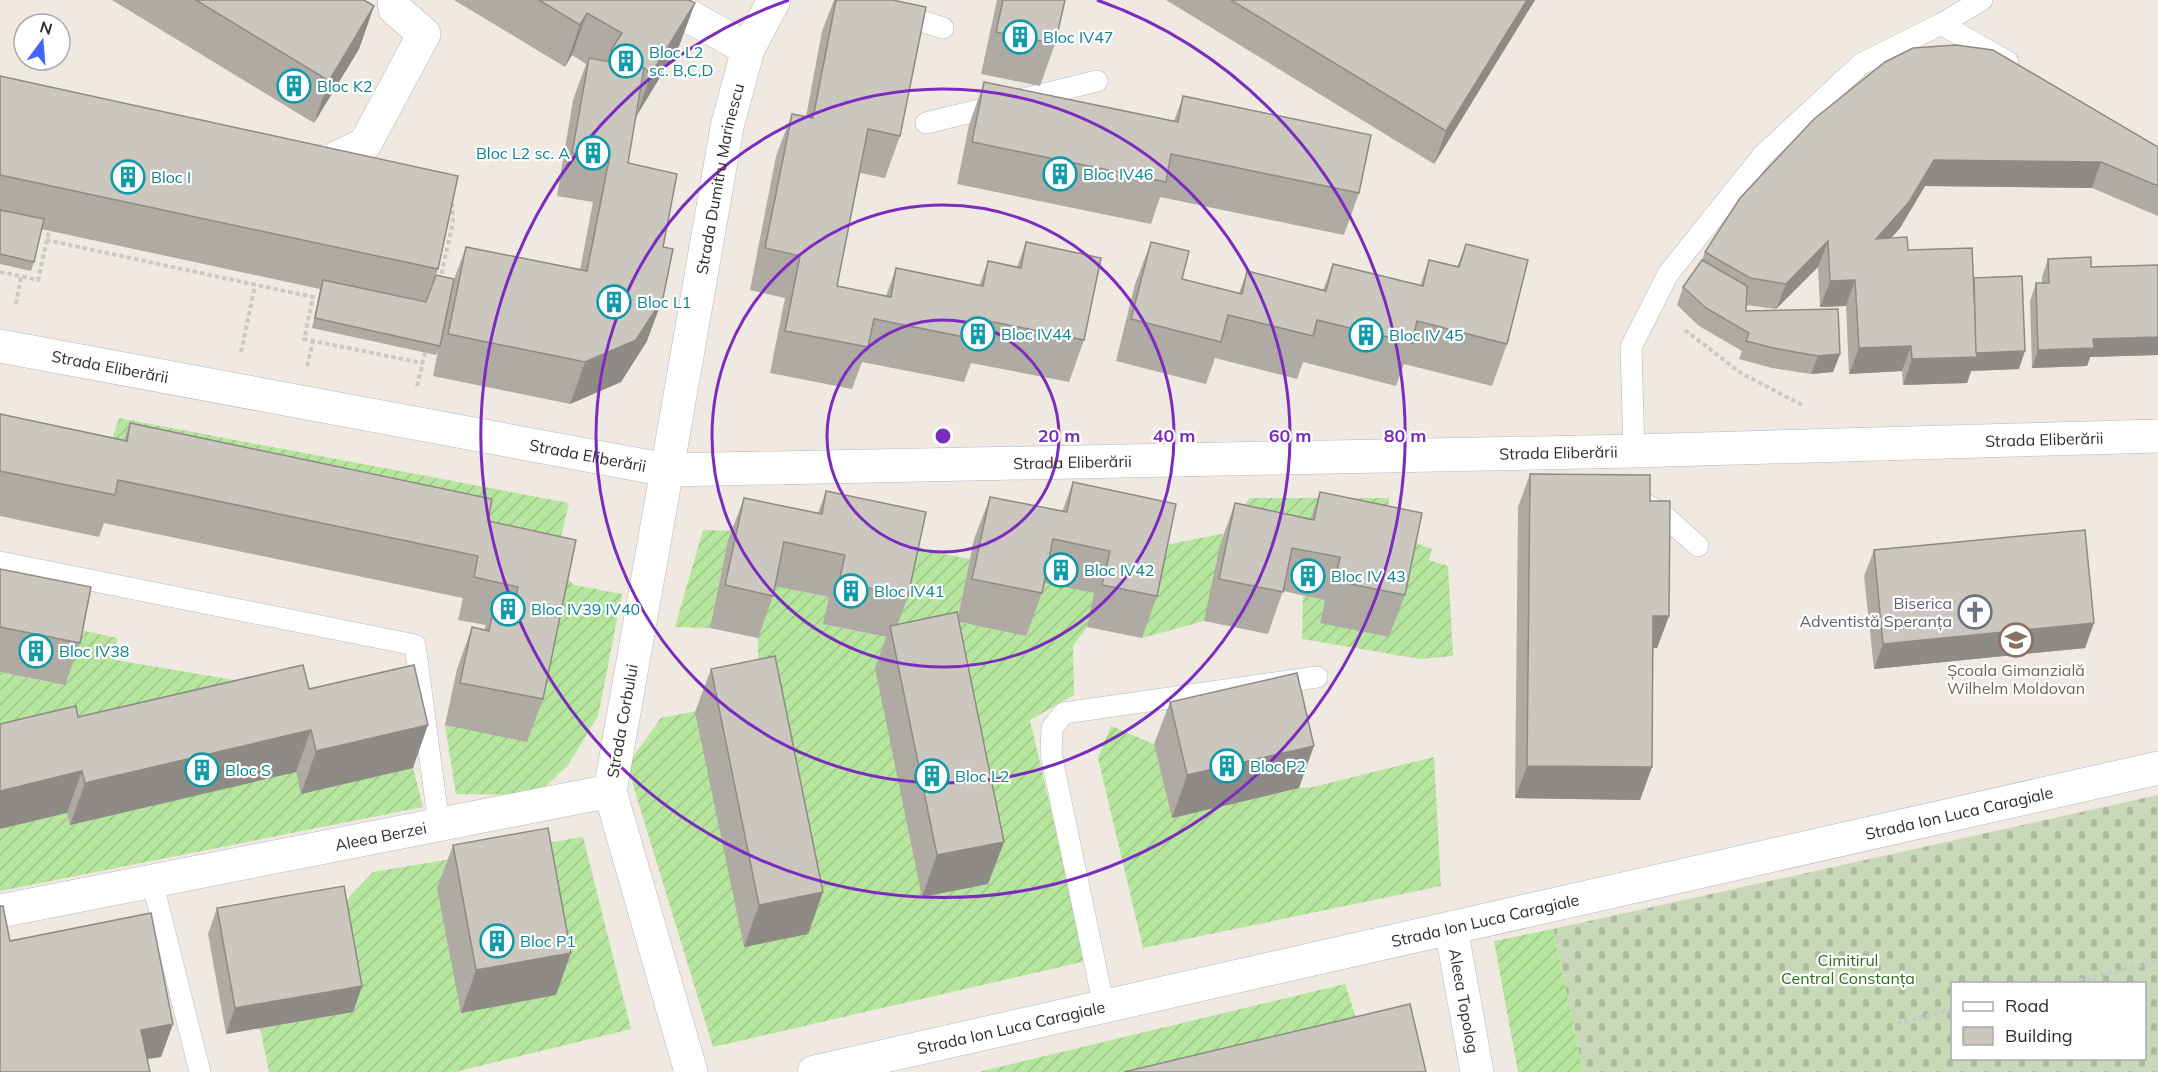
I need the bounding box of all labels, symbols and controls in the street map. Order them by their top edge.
north arrow [12,12,72,72]
text: N [38,16,55,39]
building icon: Bloc IV47 [1002,19,1038,55]
place label: Bloc IV47 [1043,27,1113,47]
place label: Bloc L2 sc. B,C,D [649,42,713,80]
building icon: Bloc L2 sc. B,C,D [608,43,644,79]
building icon: Bloc K2 [276,68,312,104]
place label: Bloc K2 [317,76,373,96]
street label: Strada Dumitru Marinescu [691,81,748,276]
building icon: Bloc L2 sc. A [575,135,611,171]
place label: Bloc L2 sc. A [476,143,570,163]
building icon: Bloc IV46 [1042,156,1078,192]
building icon: Bloc I [110,159,146,195]
place label: Bloc IV46 [1083,164,1153,184]
place label: Bloc I [151,167,191,187]
building icon: Bloc L1 [596,284,632,320]
place label: Bloc L1 [637,292,691,312]
building icon: Bloc IV44 [960,316,996,352]
building icon: Bloc IV 45 [1348,317,1384,353]
place label: Bloc IV44 [1001,324,1072,344]
place label: Bloc IV 45 [1389,325,1464,345]
street label: Strada Eliberării [50,346,170,387]
text: 20 m [1038,424,1080,447]
text: 40 m [1153,424,1195,447]
text: 60 m [1269,424,1311,447]
text: 80 m [1384,424,1426,447]
centre of rings [933,426,953,446]
street label: Strada Eliberării [1985,428,2104,451]
street label: Strada Eliberării [528,435,648,476]
street label: Strada Eliberării [1499,441,1618,464]
street label: Strada Eliberării [1013,451,1132,473]
building icon: Bloc IV42 [1043,552,1079,588]
building icon: Bloc IV 43 [1290,558,1326,594]
place label: Bloc IV42 [1084,560,1154,580]
place label: Bloc IV 43 [1331,566,1406,586]
building icon: Bloc IV41 [833,573,869,609]
place label: Bloc IV41 [874,581,944,601]
building icon: Bloc IV39 IV40 [490,591,526,627]
place label: Biserica Adventistă Speranța [1799,593,1952,631]
church icon: Biserica Adventistă Speranța [1957,594,1993,630]
place label: Bloc IV39 IV40 [531,599,640,619]
school or university icon: Școala Gimanzială Wilhelm Moldovan [1998,622,2034,658]
building icon: Bloc IV38 [18,633,54,669]
place label: Bloc IV38 [59,641,129,661]
place label: Școala Gimanzială Wilhelm Moldovan [1947,660,2085,698]
street label: Strada Corbului [602,663,642,779]
building icon: Bloc P2 [1209,748,1245,784]
building icon: Bloc S [184,752,220,788]
place label: Bloc P2 [1250,756,1306,776]
building icon: Bloc L2 [914,758,950,794]
place label: Bloc S [225,760,271,780]
place label: Bloc L2 [955,766,1009,786]
street label: Strada Ion Luca Caragiale [1863,782,2055,844]
street label: Aleea Berzei [333,817,428,855]
street label: Strada Ion Luca Caragiale [1389,889,1581,951]
building icon: Bloc P1 [479,923,515,959]
place label: Bloc P1 [520,931,576,951]
street label: Aleea Topolog [1445,947,1483,1055]
park label: Cimitirul Central Constanța [1781,950,1915,988]
legend [1951,982,2146,1060]
text: Road [2005,994,2049,1017]
street label: Strada Ion Luca Caragiale [915,997,1107,1058]
text: Building [2005,1024,2073,1047]

